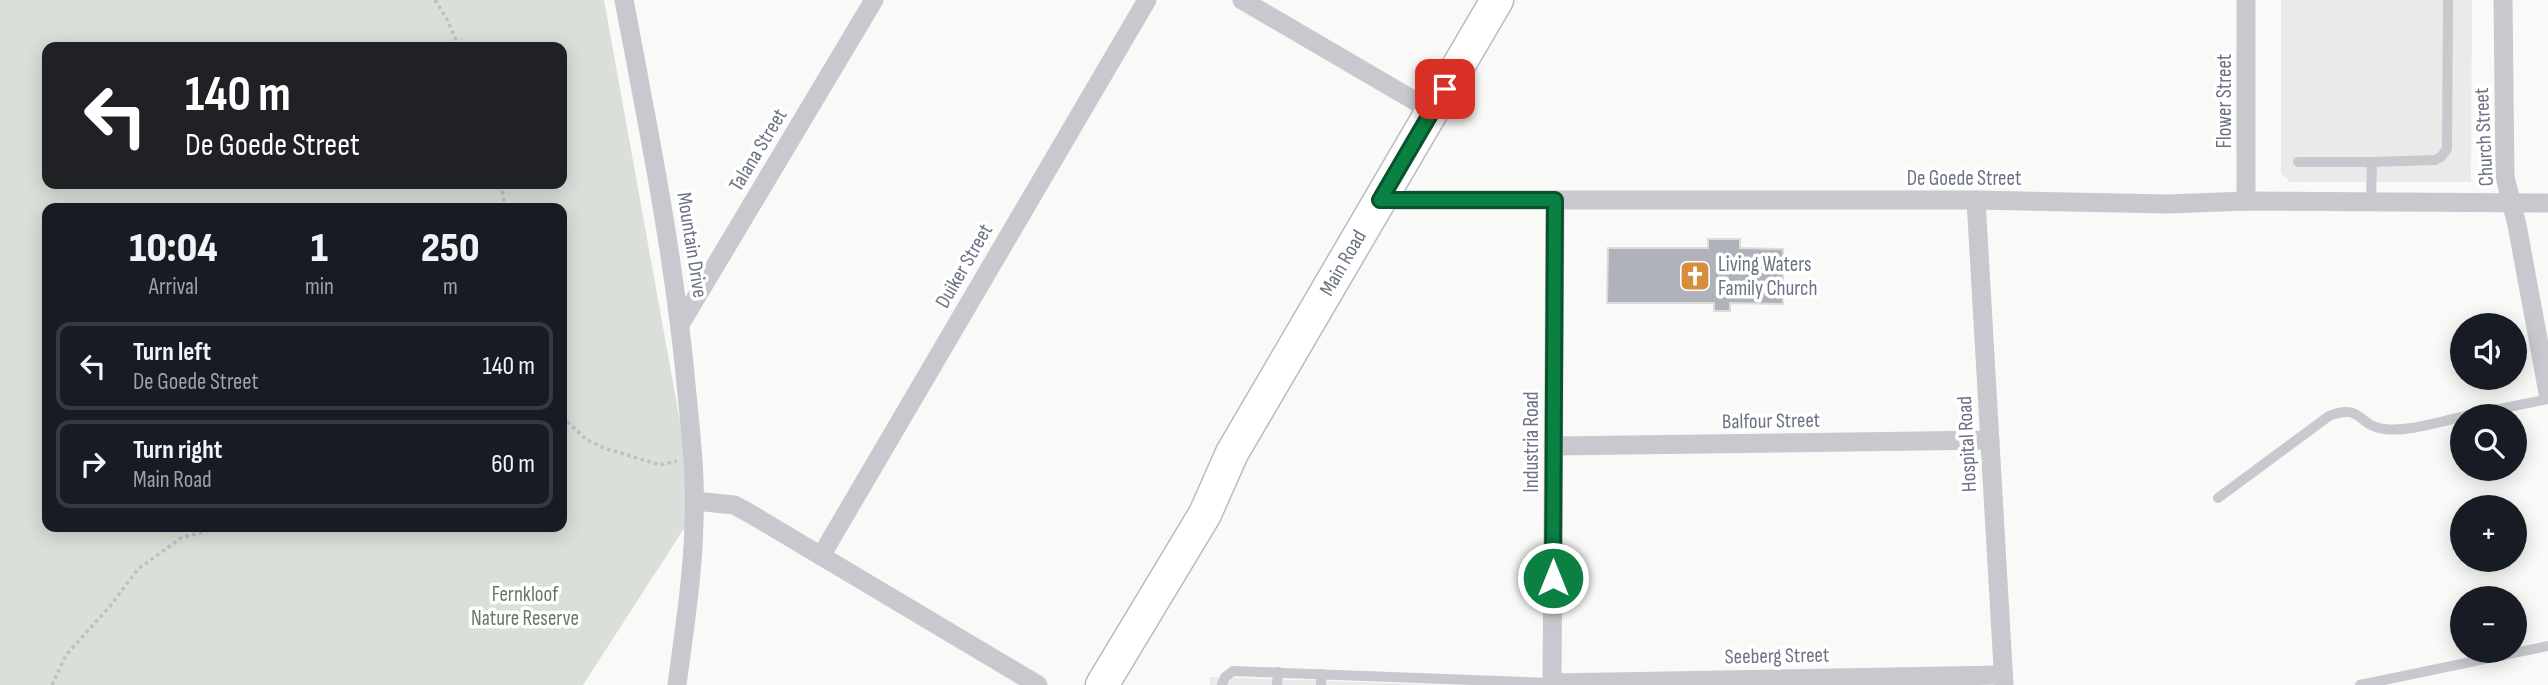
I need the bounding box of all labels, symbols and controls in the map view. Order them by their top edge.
street label: Flower Street [2212,54,2237,148]
pin [1415,59,1475,119]
text: 140 m [185,66,291,125]
icon: left [70,70,161,161]
icon: arrive [1426,70,1464,108]
street label: Church Street [2469,87,2499,187]
street label: Talana Street [724,104,792,196]
text: De Goede Street [185,126,360,165]
street label: De Goede Street [1907,166,2021,191]
street label: Mountain Drive [671,191,713,299]
street label: Duiker Street [930,220,998,312]
text: 10:04 [129,223,218,274]
text: 1 [311,223,328,274]
text: 250 [421,223,480,274]
street label: Main Road [1314,226,1372,300]
place label: Living Waters Family Church [1718,252,1817,301]
church icon: Living Waters Family Church [1678,259,1712,293]
text: Arrival [149,273,198,301]
text: min [305,273,334,301]
text: m [443,273,458,301]
map controls [2450,313,2527,663]
button: sound [2450,313,2527,390]
text: Turn left [133,337,211,368]
icon: left [74,347,112,385]
text: 140 m [483,351,535,382]
text: De Goede Street [133,368,259,396]
street label: Industria Road [1519,391,1544,493]
street label: Hospital Road [1952,395,1982,493]
button: search [2450,404,2527,481]
street label: Balfour Street [1722,408,1820,434]
text: Turn right [133,435,222,466]
icon: right [74,445,112,483]
text: 60 m [491,449,535,480]
text: Main Road [133,466,212,494]
button: + [2450,495,2527,572]
position arrow [1516,541,1590,615]
park label: Fernkloof Nature Reserve [471,582,579,631]
button: − [2450,586,2527,663]
street label: Seeberg Street [1725,643,1829,669]

